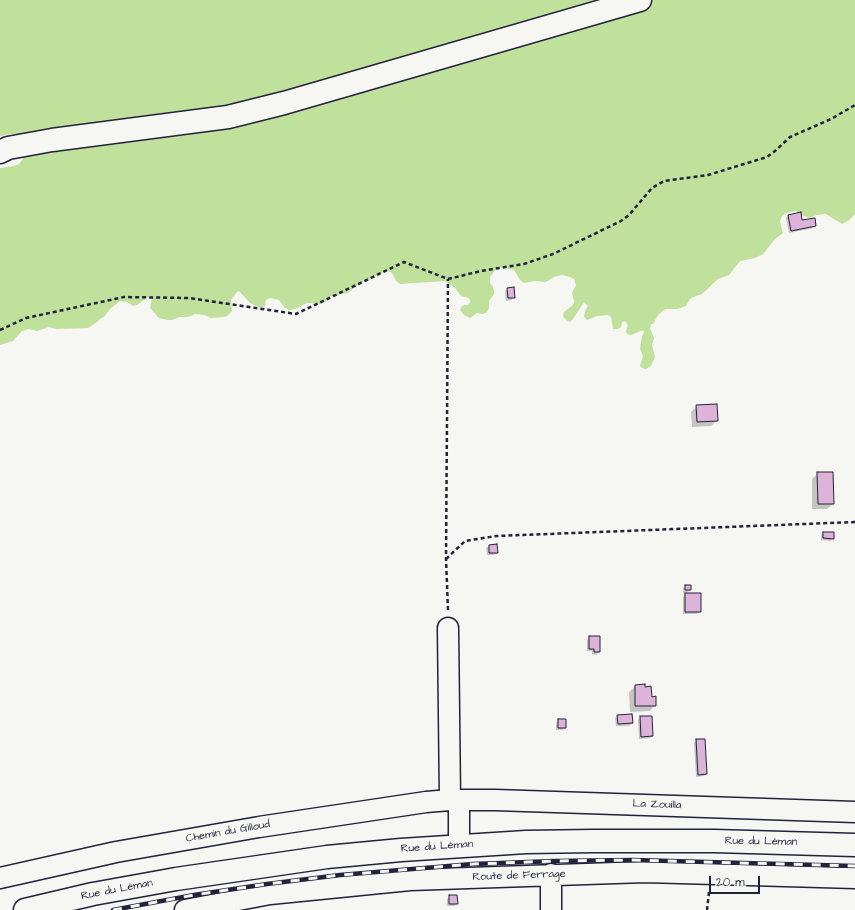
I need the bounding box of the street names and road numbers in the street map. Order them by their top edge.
street label: La Zouilla [632,798,682,812]
street label: Chemin du Gilloud [185,818,271,846]
street label: Rue du Léman [725,835,797,849]
street label: Rue du Léman [400,838,474,856]
street label: Route de Ferrage [472,868,566,884]
street label: Rue du Léman [80,877,154,903]

